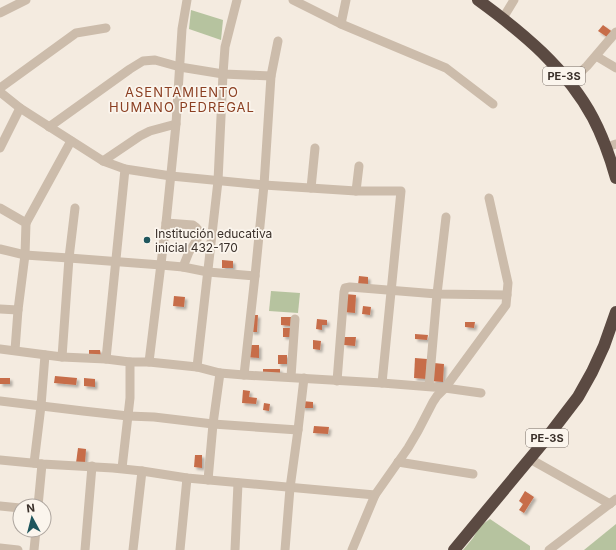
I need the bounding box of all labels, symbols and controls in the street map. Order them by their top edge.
road number: PE-3S [543,67,585,85]
district label: ASENTAMIENTO HUMANO PEDREGAL [109,84,255,115]
place label: Institución educativa inicial 432-170 [155,226,272,255]
marker: Institución educativa inicial 432-170 [142,235,152,245]
road number: PE-3S [526,429,568,447]
north arrow [12,498,52,538]
text: N [26,501,36,516]

